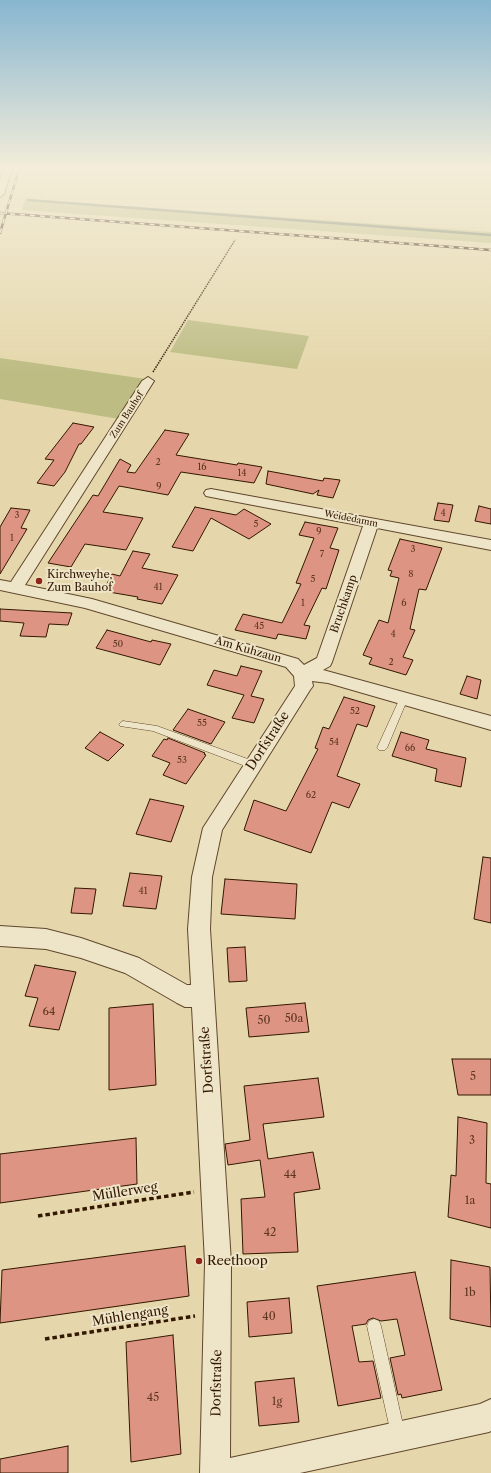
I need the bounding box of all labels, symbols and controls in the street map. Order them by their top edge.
street label: Zum Bauhof [108,390,146,440]
house number: 2 [155,457,161,467]
house number: 16 [197,462,207,472]
house number: 14 [238,468,246,478]
house number: 9 [156,481,162,491]
house number: 4 [440,508,446,518]
street label: Weidedamm [323,509,379,529]
house number: 3 [15,510,19,520]
house number: 5 [254,519,258,529]
house number: 9 [316,526,322,536]
house number: 1 [10,533,14,543]
house number: 3 [411,544,415,554]
house number: 7 [320,549,324,559]
place label: Kirchweyhe, Zum Bauhof [47,568,112,594]
house number: 8 [408,569,414,579]
street label: Bruchkamp [328,573,360,635]
house number: 5 [311,574,315,584]
marker: Kirchweyhe, Zum Bauhof [34,576,44,586]
house number: 41 [154,582,162,592]
house number: 1 [301,598,305,608]
house number: 6 [401,598,407,608]
house number: 45 [254,621,264,631]
house number: 4 [390,629,396,639]
street label: Am Kuhzaun [213,634,283,666]
house number: 50 [113,639,123,649]
house number: 2 [388,657,394,667]
house number: 52 [350,706,360,716]
street label: Dorfstraße [243,708,293,774]
house number: 55 [197,718,207,728]
house number: 54 [329,737,339,747]
house number: 66 [405,743,415,753]
house number: 53 [177,755,187,765]
house number: 62 [306,790,316,800]
house number: 41 [139,886,147,896]
house number: 64 [43,1005,55,1019]
house number: 50a [285,1012,303,1026]
house number: 50 [258,1014,270,1028]
street label: Dorfstraße [197,1026,217,1094]
house number: 5 [470,1070,476,1084]
house number: 3 [469,1134,475,1148]
house number: 44 [284,1168,296,1182]
street label: Müllerweg [91,1179,159,1205]
house number: 1a [465,1194,475,1208]
house number: 42 [264,1226,276,1240]
place label: Reethoop [207,1253,268,1269]
marker: Reethoop [194,1256,204,1266]
house number: 1b [464,1286,476,1300]
street label: Mühlengang [91,1302,169,1330]
house number: 40 [262,1310,276,1324]
street label: Dorfstraße [209,1349,225,1417]
house number: 45 [147,1391,159,1405]
house number: 1g [272,1395,282,1409]

